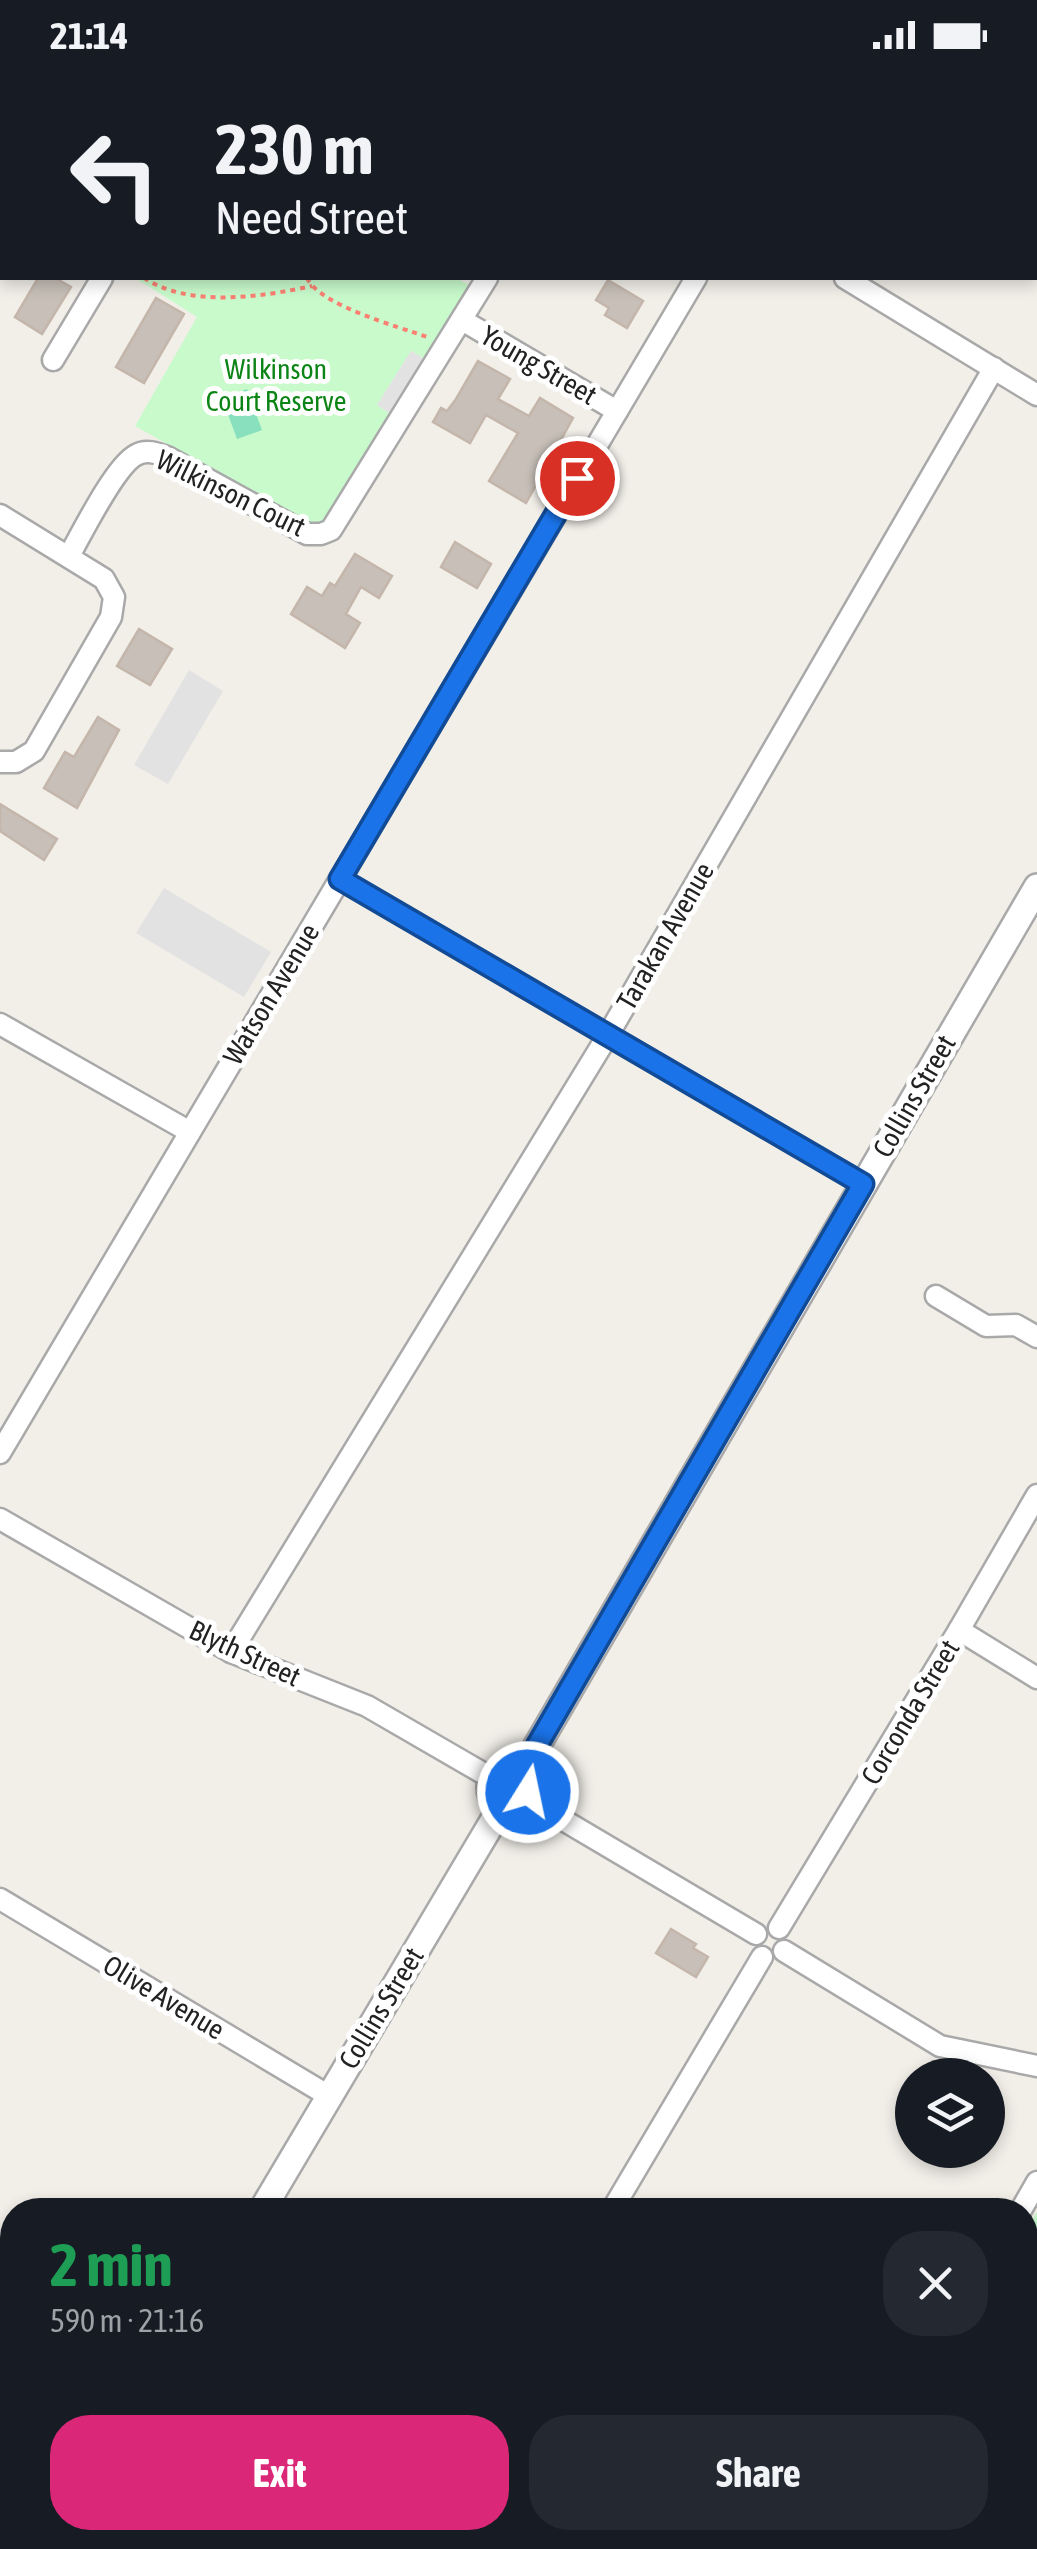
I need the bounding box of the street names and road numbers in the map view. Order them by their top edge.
street label: Young Street [475,319,603,411]
street label: Wilkinson Court [151,443,311,543]
street label: Tarakan Avenue [610,857,720,1015]
street label: Watson Avenue [216,918,326,1070]
street label: Collins Street [866,1029,962,1163]
street label: Blyth Street [184,1613,306,1693]
street label: Corconda Street [854,1634,966,1790]
street label: Collins Street [332,1942,430,2074]
street label: Olive Avenue [98,1948,230,2046]

